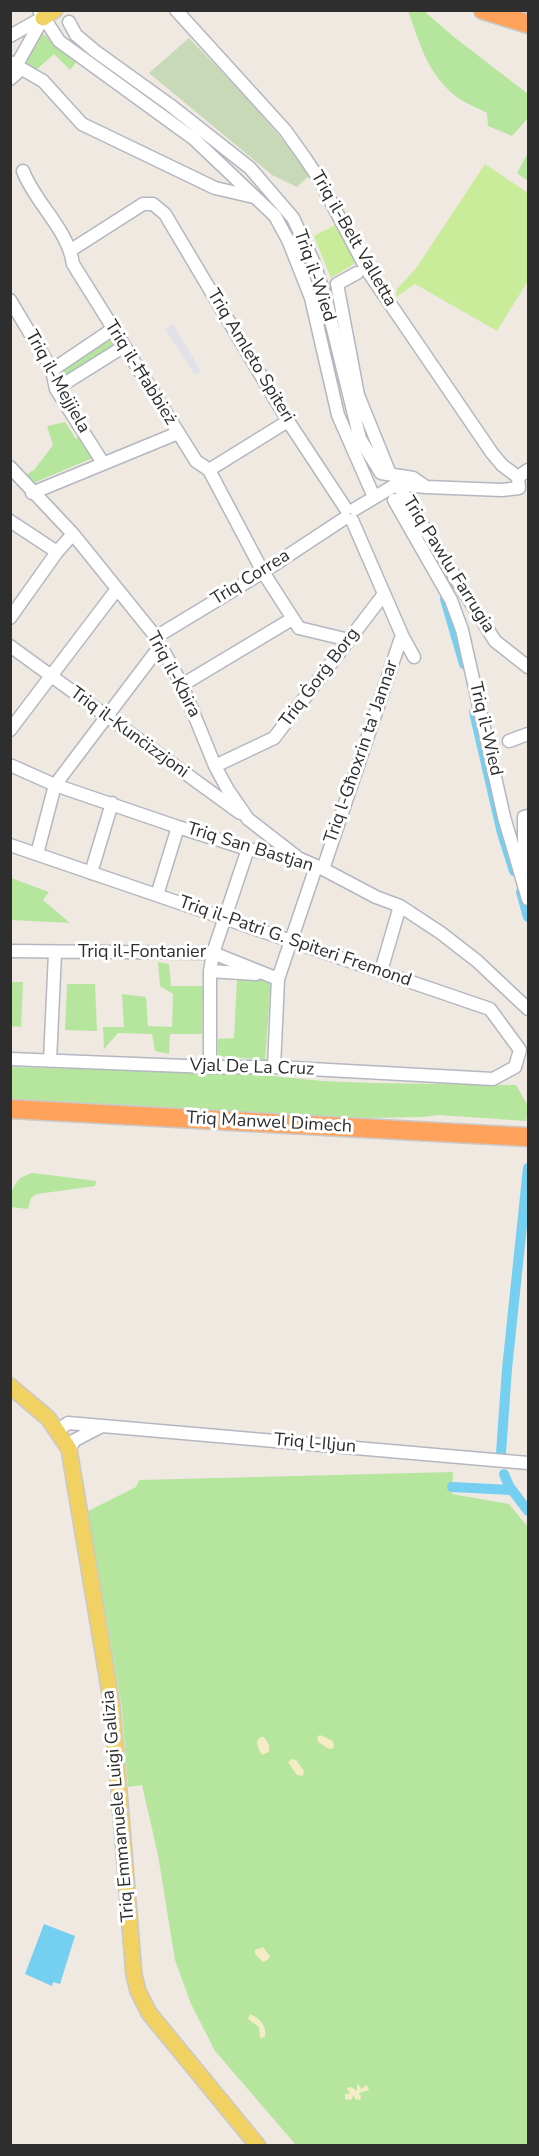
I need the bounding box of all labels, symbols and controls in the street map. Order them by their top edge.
street label: Triq il-Belt Valletta [305,167,401,311]
street label: Triq il-Wied [288,227,340,325]
street label: Triq Amleto Spiteri [202,285,298,427]
street label: Triq il-Ħabbież [99,317,181,429]
street label: Triq il-Mejjiela [20,327,94,437]
street label: Triq Pawlu Farrugia [397,493,499,637]
street label: Triq Correa [208,545,294,611]
street label: Triq Ġorġ Borg [276,624,364,732]
street label: Triq il-Kbira [141,628,205,722]
street label: Triq l-Għoxrin ta' Jannar [320,658,404,846]
street label: Triq il-Wied [464,680,506,778]
street label: Triq il-Kunċizzjoni [65,683,193,783]
street label: Triq San Bastjan [184,818,316,878]
street label: Triq il-Patri G. Spiteri Fremond [176,892,414,992]
street label: Triq il-Fontanier [78,942,206,964]
street label: Vjal De La Cruz [189,1055,315,1081]
street label: Triq Manwel Dimech [186,1108,352,1138]
street label: Triq l-Iljun [273,1430,357,1458]
street label: Triq Emmanuele Luigi Galizia [98,1689,140,1923]

